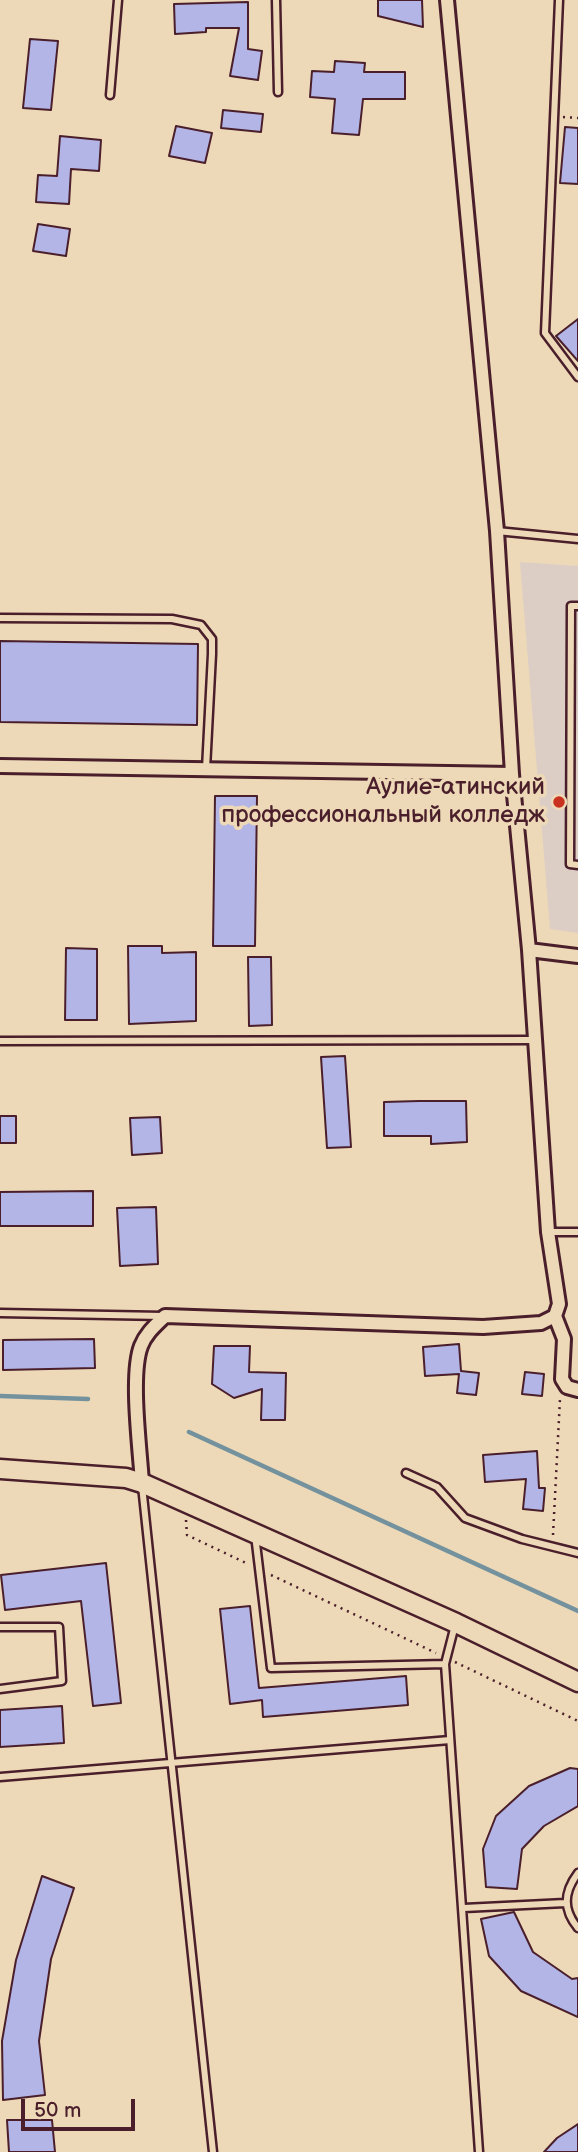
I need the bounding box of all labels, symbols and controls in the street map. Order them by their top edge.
place label: Аулие-атинский профессиональный колледж [221,774,545,830]
marker: Аулие-атинский профессиональный колледж [551,794,567,810]
scale bar [24,2086,138,2130]
text: 50 m [34,2098,81,2123]

